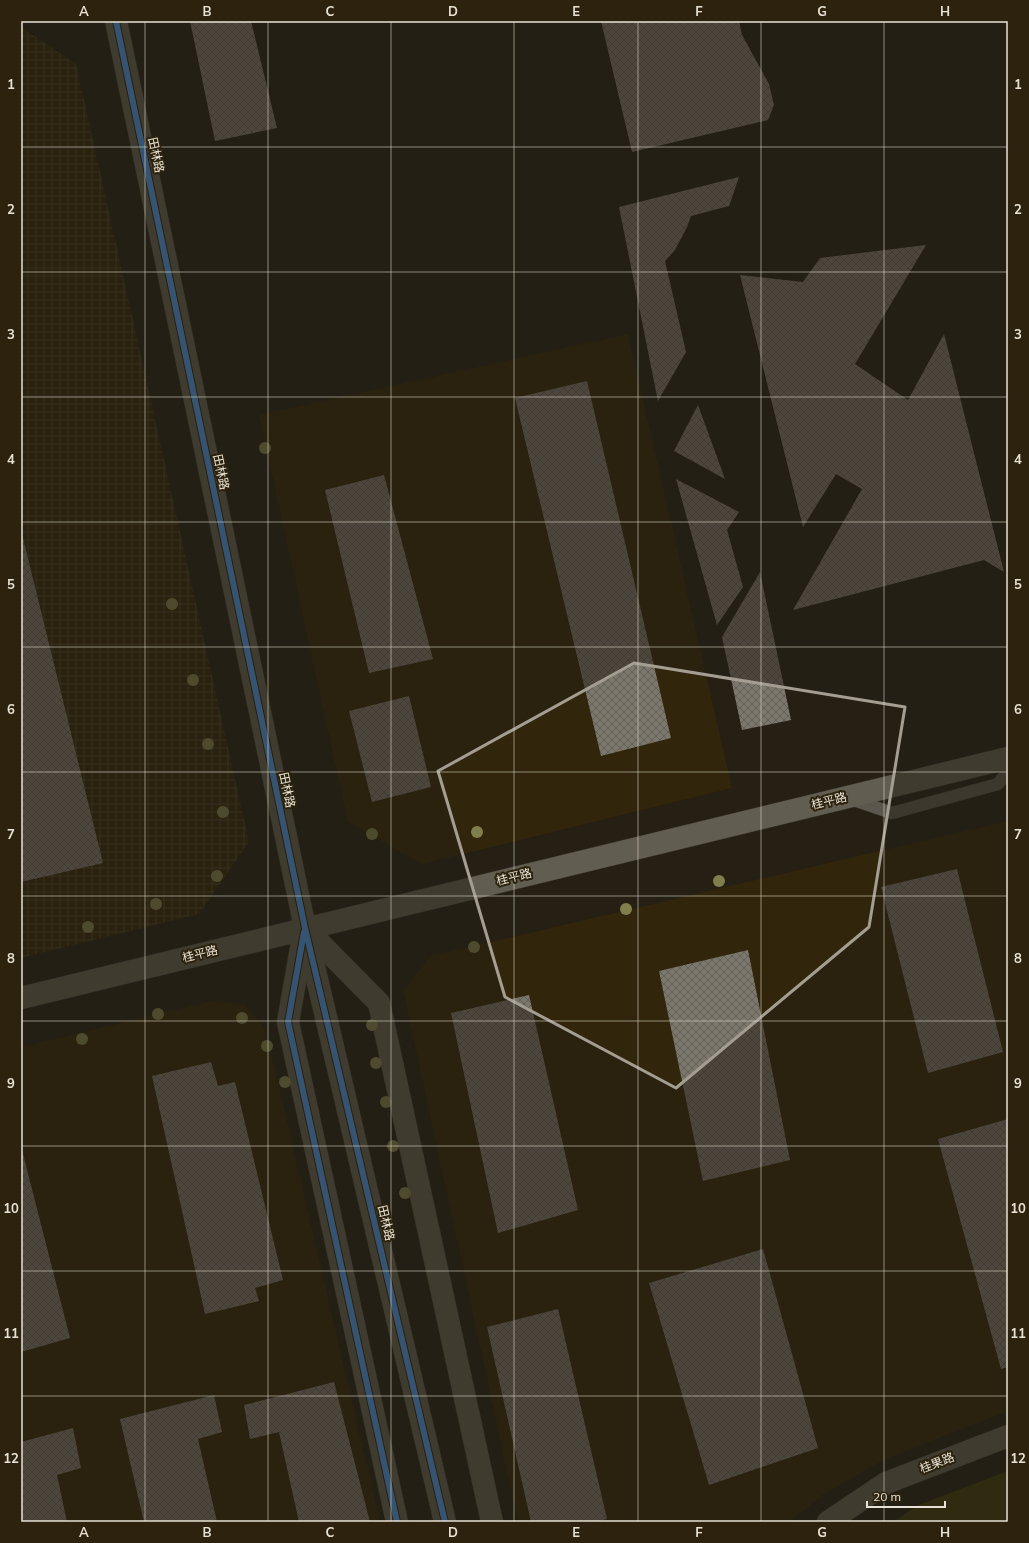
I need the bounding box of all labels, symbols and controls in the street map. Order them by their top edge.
text: A [79,3,89,19]
text: B [203,3,212,19]
text: C [326,3,335,19]
text: D [448,3,458,19]
text: E [572,3,580,19]
text: F [695,3,703,19]
text: G [817,3,827,19]
text: H [940,3,950,19]
text: 1 [7,76,15,92]
text: 1 [1014,76,1022,92]
street label: 田林路 [145,136,168,174]
text: 2 [7,201,15,217]
text: 2 [1014,201,1022,217]
text: 3 [7,326,15,342]
text: 3 [1014,326,1022,342]
text: 4 [7,451,15,467]
text: 4 [1014,451,1022,467]
street label: 田林路 [210,453,233,491]
text: 5 [7,576,15,592]
text: 5 [1014,576,1022,592]
text: 6 [7,701,15,717]
text: 6 [1014,701,1022,717]
street label: 田林路 [276,771,299,809]
street label: 桂平路 [810,789,848,812]
text: 7 [7,826,15,842]
text: 7 [1014,826,1022,842]
street label: 桂平路 [495,865,533,888]
street label: 桂平路 [181,942,219,965]
text: 8 [7,950,15,966]
text: 8 [1014,950,1022,966]
text: 9 [7,1075,15,1091]
text: 9 [1014,1075,1022,1091]
text: 10 [3,1200,19,1216]
text: 10 [1010,1200,1026,1216]
street label: 田林路 [375,1204,398,1242]
text: 11 [3,1325,19,1341]
text: 11 [1010,1325,1026,1341]
street label: 桂果路 [917,1449,956,1476]
text: 12 [3,1450,19,1466]
text: 12 [1010,1450,1026,1466]
scale bar [867,1483,945,1509]
text: 20 m [873,1489,901,1504]
text: A [79,1524,89,1540]
text: B [203,1524,212,1540]
text: C [326,1524,335,1540]
text: D [448,1524,458,1540]
text: E [572,1524,580,1540]
text: F [695,1524,703,1540]
text: G [817,1524,827,1540]
text: H [940,1524,950,1540]

